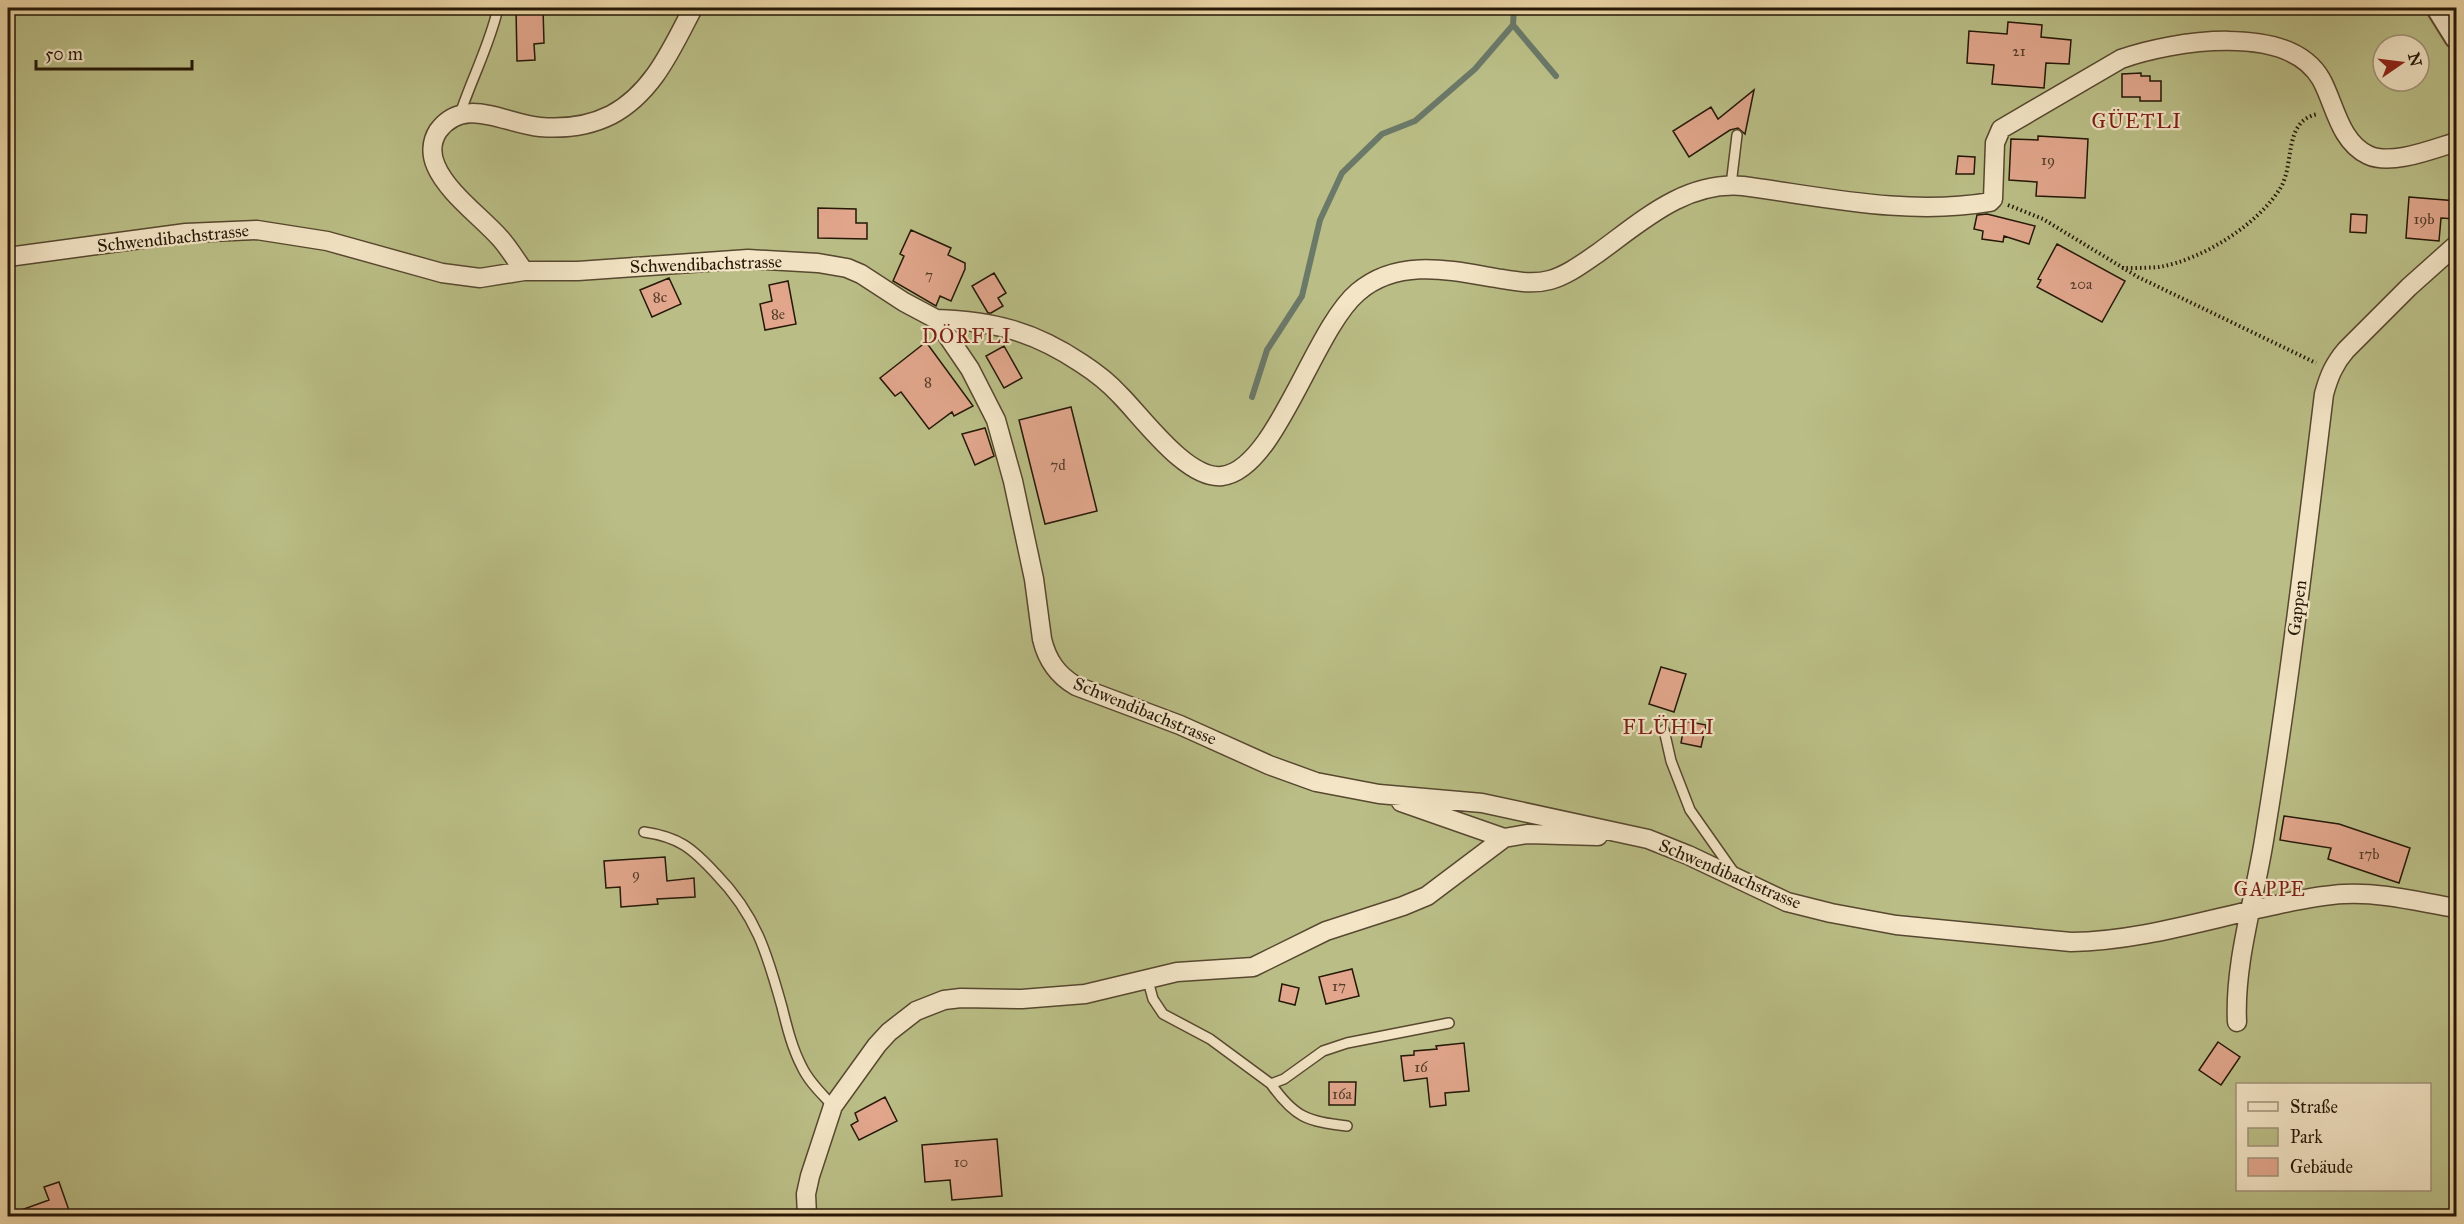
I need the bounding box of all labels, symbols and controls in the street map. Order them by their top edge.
scale bar [36,33,192,71]
north arrow [2371,33,2431,93]
house number: 21 [2012,42,2026,60]
text: 50 m [45,43,83,65]
text: N [2404,51,2426,69]
district label: GÜETLI [2092,109,2182,133]
house number: 19 [2041,151,2055,169]
house number: 19b [2413,210,2435,228]
street label: Schwendibachstrasse [96,219,250,257]
street label: Schwendibachstrasse [629,250,783,278]
house number: 7 [925,266,933,284]
house number: 20a [2070,275,2093,293]
house number: 8c [653,288,667,306]
house number: 8e [771,305,785,323]
district label: DÖRFLI [922,324,1012,348]
house number: 8 [924,373,932,391]
house number: 7d [1050,456,1066,474]
street label: Gappen [2283,579,2311,637]
street label: Schwendibachstrasse [1070,672,1220,750]
district label: FLÜHLI [1623,715,1715,739]
street label: Schwendibachstrasse [1656,834,1804,914]
house number: 17b [2358,845,2380,863]
house number: 9 [632,865,640,883]
district label: GAPPE [2234,877,2306,901]
house number: 17 [1332,977,1346,995]
house number: 16 [1414,1058,1429,1076]
legend [2236,1083,2431,1191]
house number: 16a [1332,1085,1353,1103]
text: Straße [2290,1096,2338,1118]
text: Park [2290,1126,2323,1148]
house number: 10 [954,1153,968,1171]
text: Gebäude [2290,1156,2353,1178]

